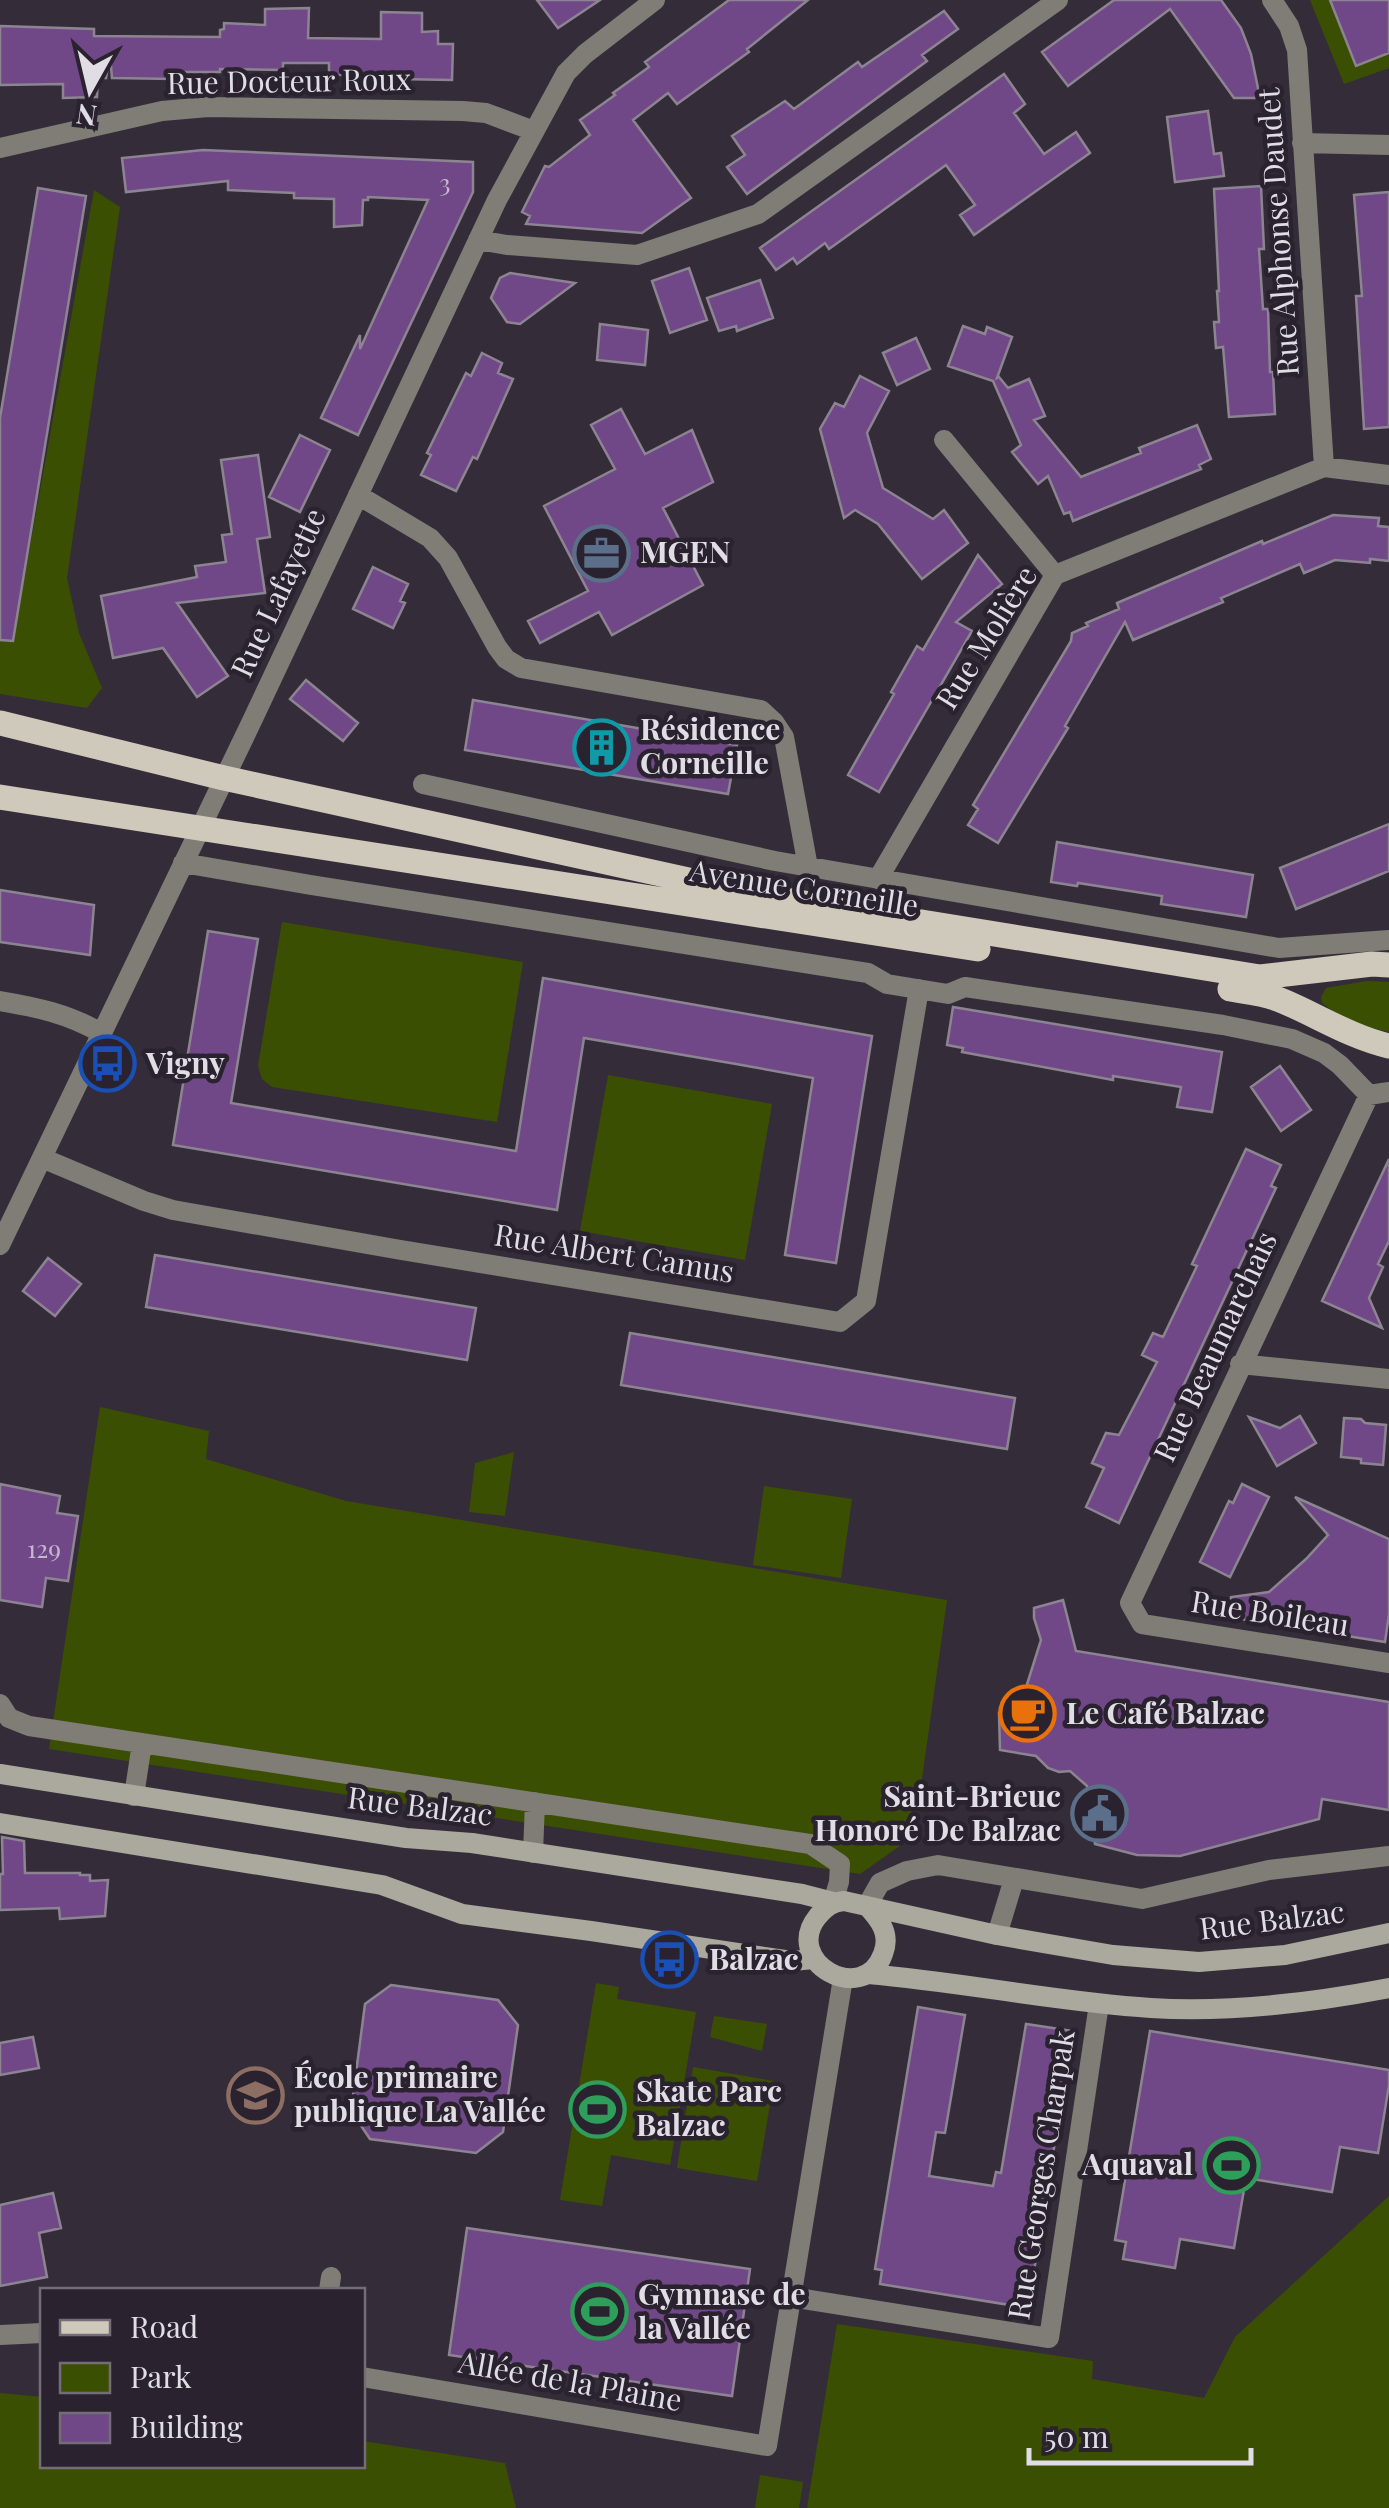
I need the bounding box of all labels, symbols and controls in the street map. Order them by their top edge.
north arrow [40,40,140,140]
street label: Rue Docteur Roux [166,58,412,102]
street label: Rue Alphonse Daudet [1247,86,1307,377]
text: N [74,97,99,136]
house number: 3 [439,165,451,198]
street label: Rue Lafayette [221,501,334,683]
office icon: MGEN [571,523,631,583]
place label: MGEN [640,531,730,571]
street label: Rue Molière [925,558,1045,716]
place label: Résidence Corneille [640,708,781,782]
building icon: Résidence Corneille [571,717,631,777]
street label: Avenue Corneille [686,849,921,925]
bus stop icon: Vigny [77,1034,137,1094]
place label: Vigny [145,1042,225,1082]
street label: Rue Albert Camus [492,1213,737,1291]
street label: Rue Beaumarchais [1143,1225,1285,1468]
house number: 129 [27,1531,61,1564]
street label: Rue Boileau [1189,1580,1352,1644]
cafe icon: Le Café Balzac [997,1684,1057,1744]
place label: Le Café Balzac [1066,1692,1265,1732]
place label: Saint-Brieuc Honoré De Balzac [814,1775,1061,1849]
street label: Rue Balzac [346,1776,495,1834]
public building icon: Saint-Brieuc Honoré De Balzac [1070,1784,1130,1844]
street label: Rue Balzac [1197,1890,1346,1948]
bus stop icon: Balzac [640,1930,700,1990]
place label: Balzac [709,1938,799,1978]
street label: Rue Georges Charpak [997,2027,1083,2322]
place label: École primaire publique La Vallée [294,2056,546,2130]
school or university icon: École primaire publique La Vallée [225,2065,285,2125]
place label: Skate Parc Balzac [636,2070,782,2144]
sports icon: Skate Parc Balzac [567,2079,627,2139]
sports icon: Aquaval [1202,2135,1262,2195]
place label: Aquaval [1081,2143,1193,2183]
place label: Gymnase de la Vallée [638,2273,806,2347]
sports icon: Gymnase de la Vallée [569,2282,629,2342]
legend [40,2288,365,2468]
text: Road [130,2306,198,2346]
street label: Allée de la Plaine [455,2341,685,2419]
text: Park [130,2356,192,2396]
scale bar [1029,2403,1252,2465]
text: Building [130,2406,243,2446]
text: 50 m [1044,2416,1109,2456]

